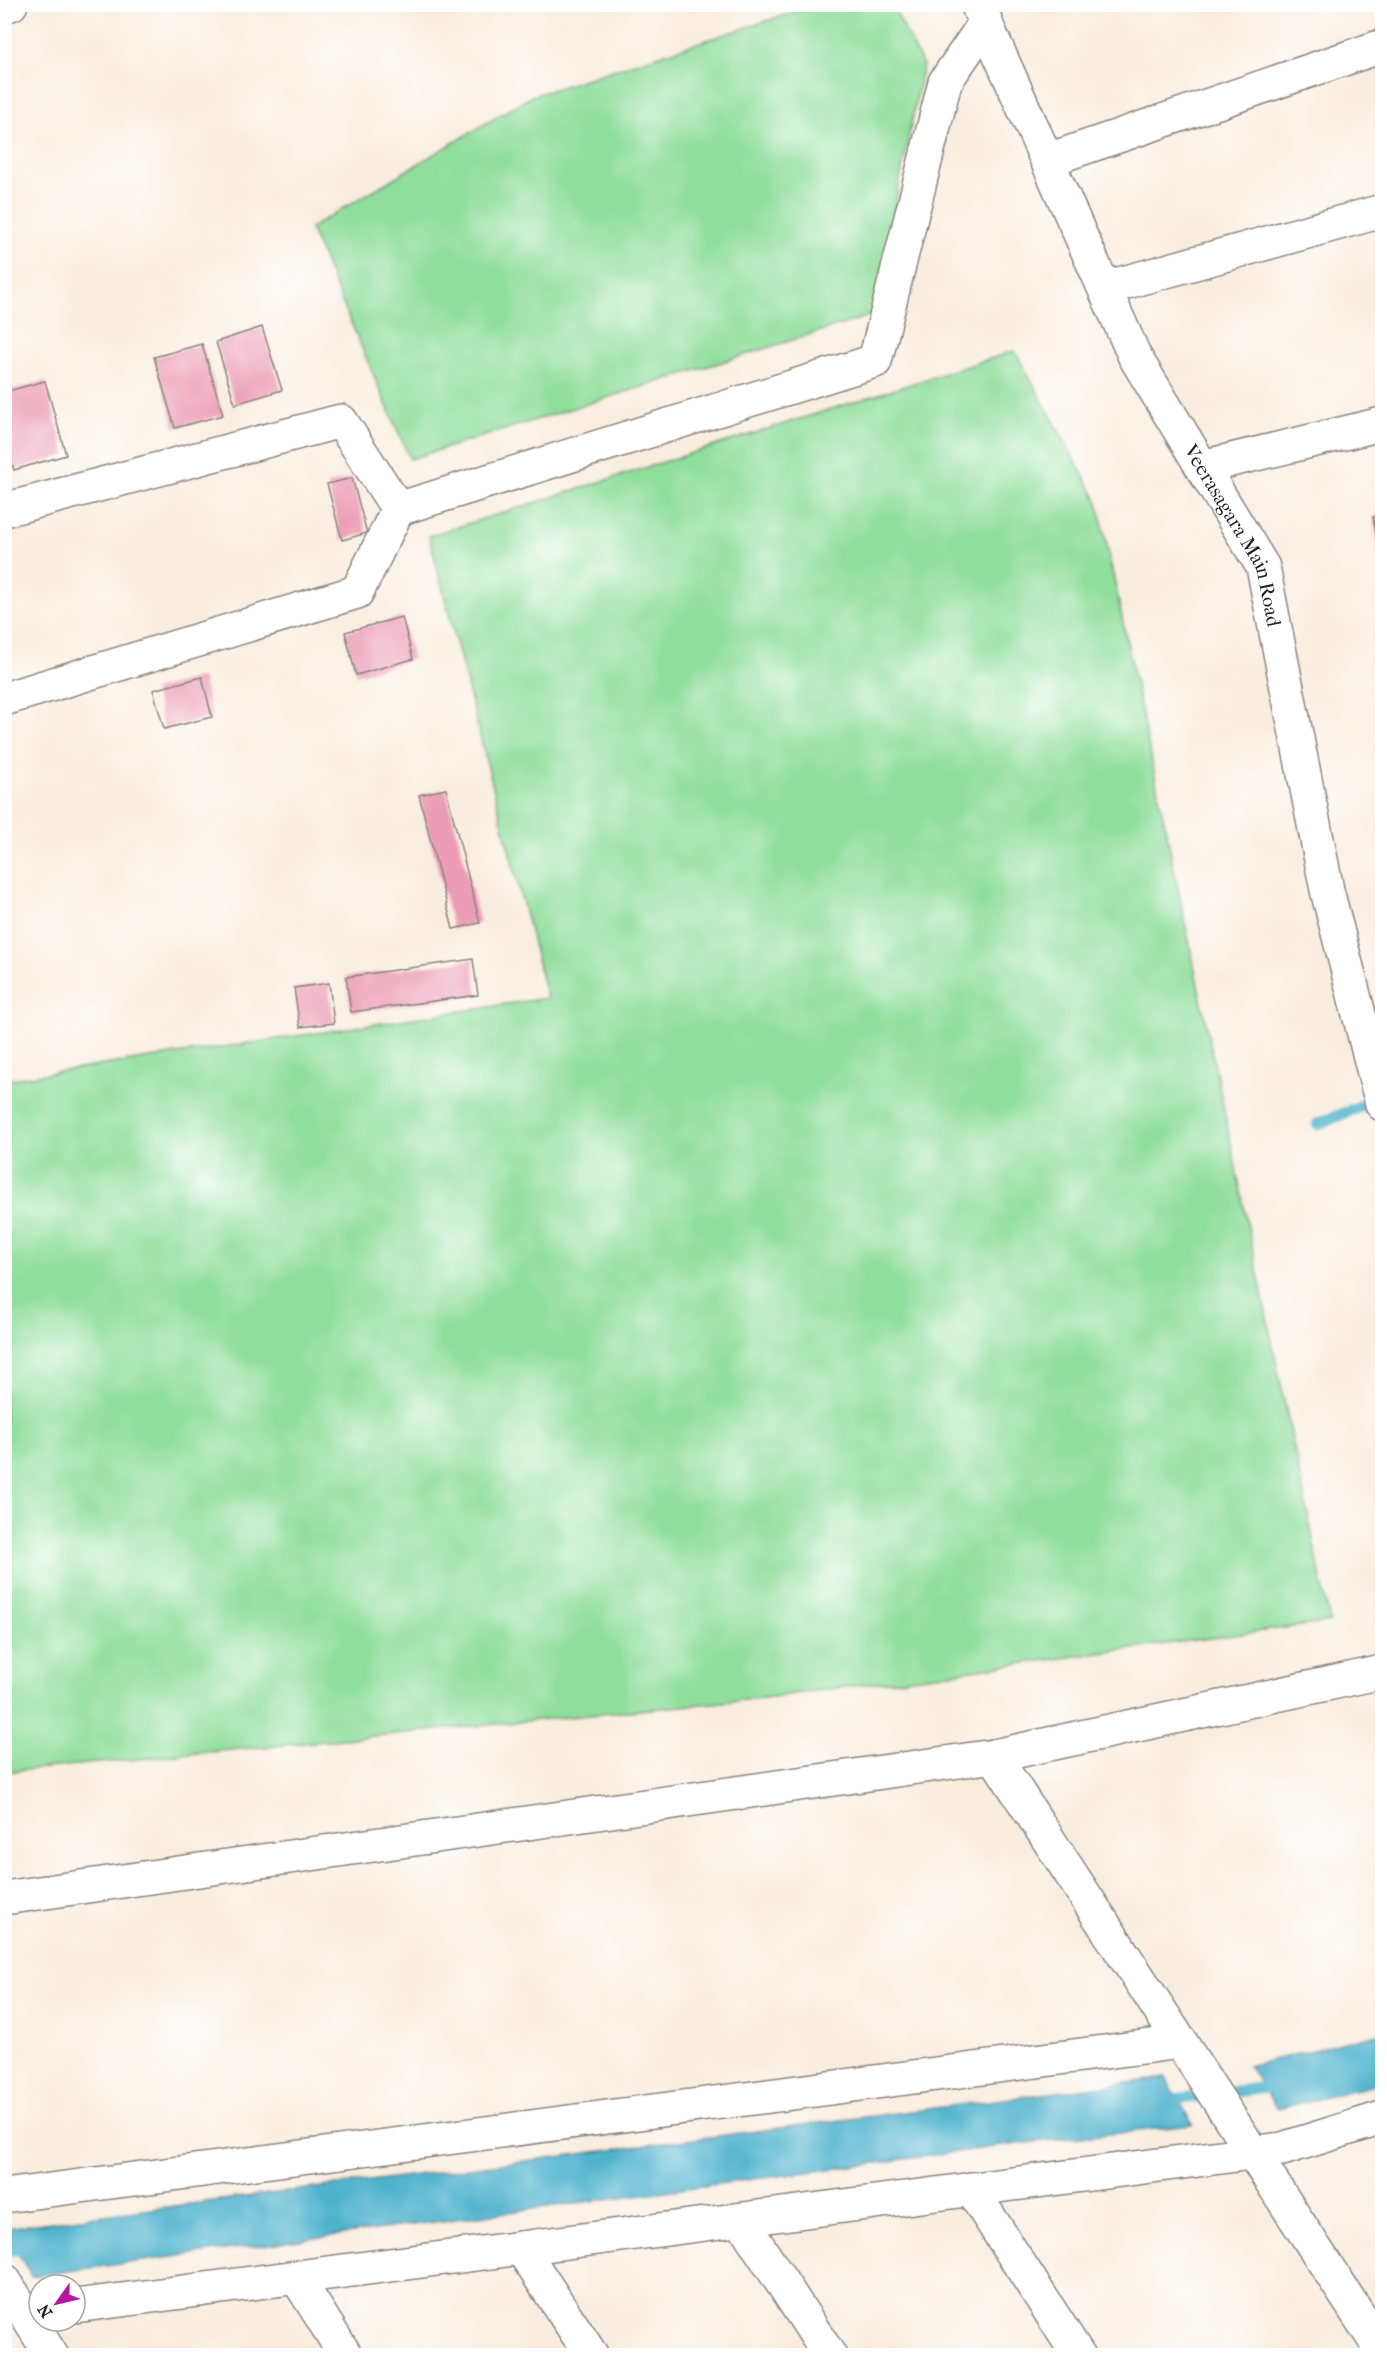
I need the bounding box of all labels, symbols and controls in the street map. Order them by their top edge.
street label: Veerasagara Main Road [1179,440,1286,630]
north arrow [27,2273,87,2333]
text: N [33,2300,56,2321]

